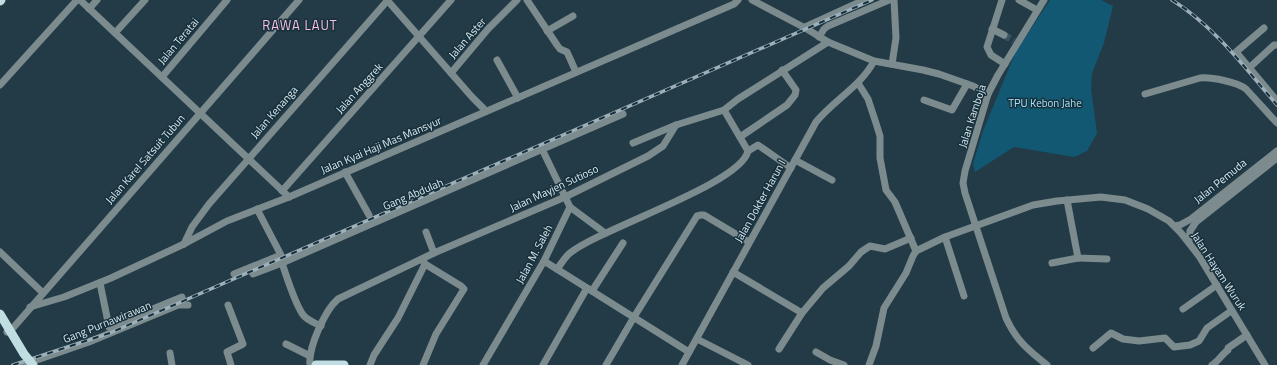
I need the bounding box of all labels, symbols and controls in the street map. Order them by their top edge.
street label: Jalan Teratai [154,14,202,68]
street label: Jalan Aster [445,14,490,62]
district label: RAWA LAUT [262,15,338,35]
street label: Jalan Anggrek [332,59,387,117]
street label: Jalan Kenanga [247,82,302,142]
street label: Jalan Kamboja [954,82,990,150]
park label: TPU Kebon Jahe [1008,95,1082,111]
street label: Jalan Karel Satsuit Tubun [101,111,189,207]
street label: Jalan Kyai Haji Mas Mansyur [318,112,444,178]
street label: Jalan Pemuda [1190,155,1250,207]
street label: Jalan Dokter Harun I [731,157,789,245]
street label: Jalan Mayjen Sutioso [507,160,601,216]
street label: Gang Abdulah [380,174,446,214]
street label: Jalan M. Saleh [512,222,556,286]
street label: Jalan Hayam Wuruk [1188,229,1251,314]
street label: Gang Purnawirawan [61,297,154,347]

